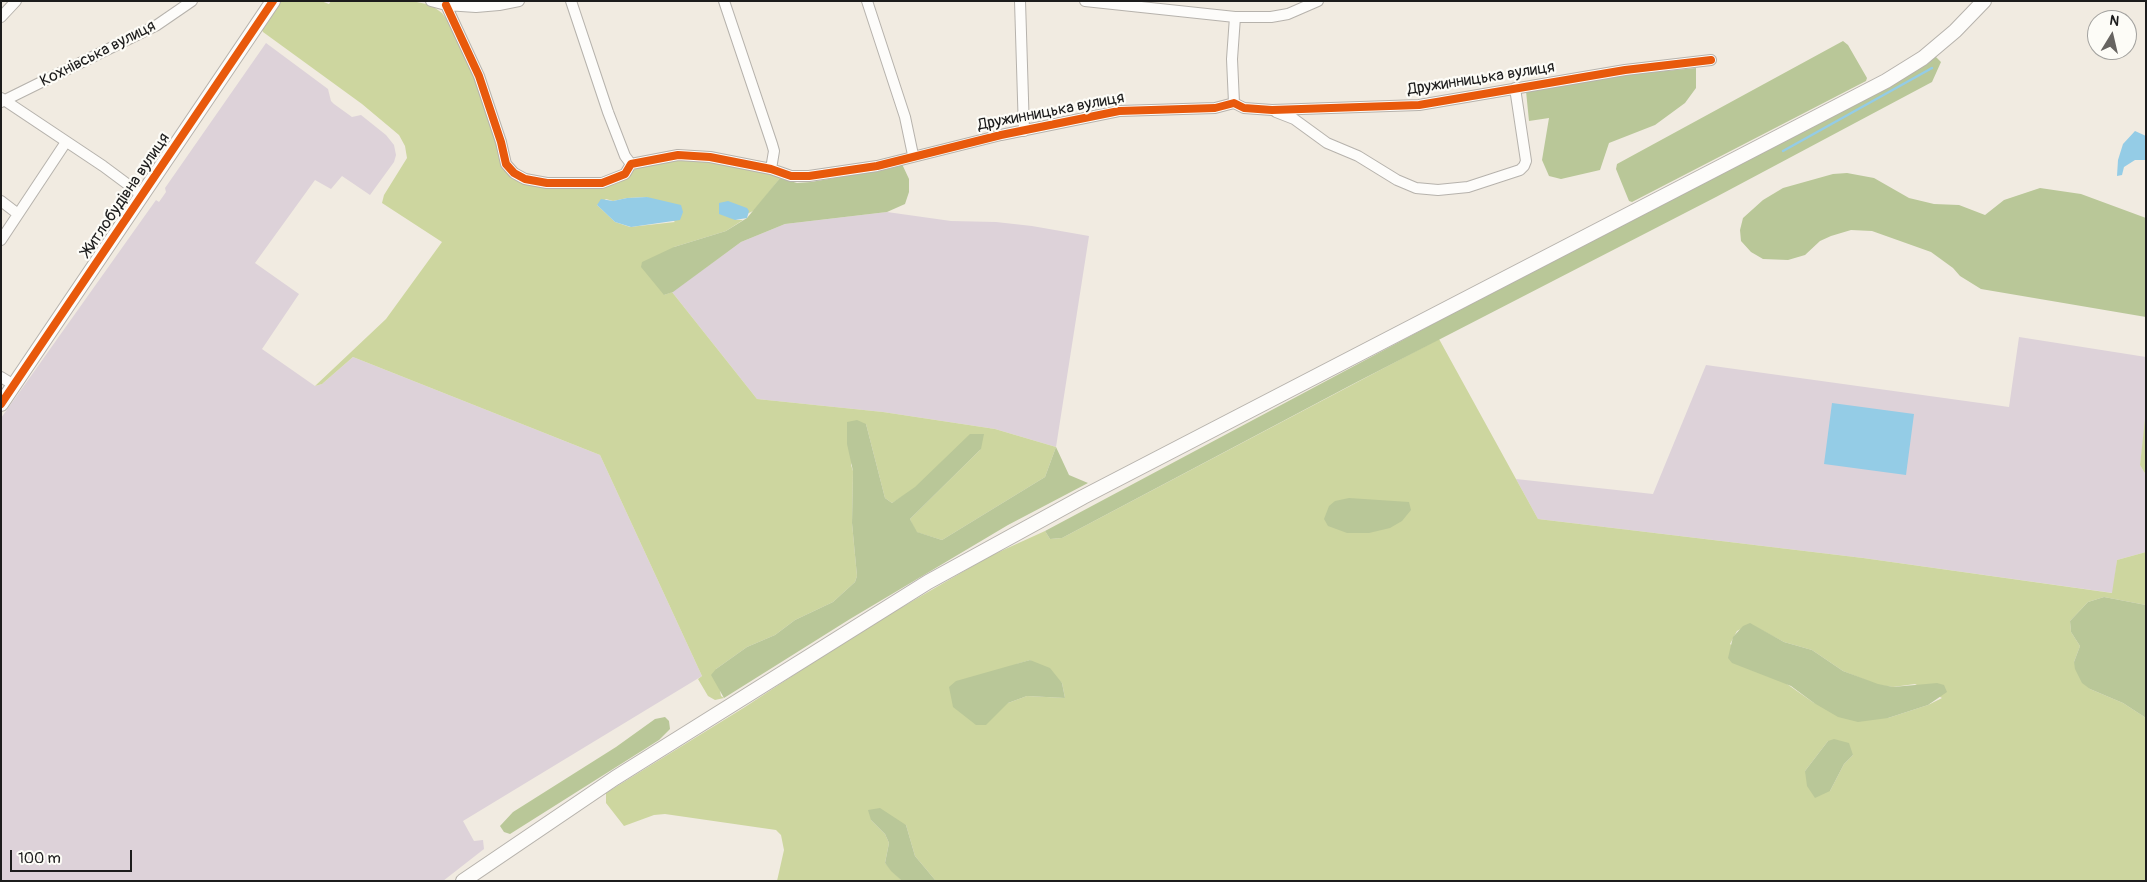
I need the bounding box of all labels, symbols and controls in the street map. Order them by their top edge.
north arrow [2087,10,2137,60]
text: N [2108,12,2120,30]
street label: Кохнівська вулиця [37,17,159,91]
street label: Дружинницька вулиця [1406,58,1556,100]
street label: Дружинницька вулиця [976,88,1126,136]
street label: Житлобудівна вулиця [78,130,174,260]
scale bar [12,840,135,872]
text: 100 m [18,849,61,868]

